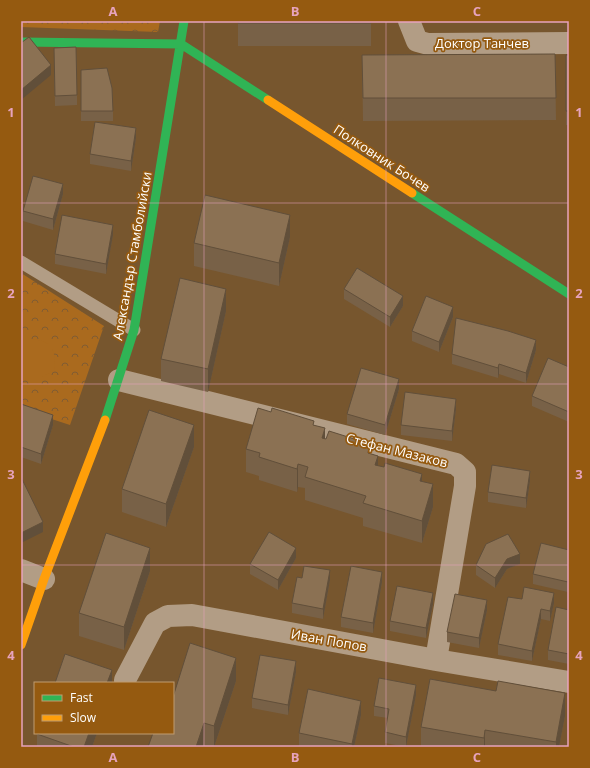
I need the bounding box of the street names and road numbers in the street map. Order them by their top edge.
street label: Доктор Танчев [435,34,529,52]
street label: Полковник Бочев [330,120,434,196]
street label: Александър Стамболийски [108,170,156,342]
street label: Стефан Мазаков [344,429,450,471]
street label: Иван Попов [290,624,368,656]

